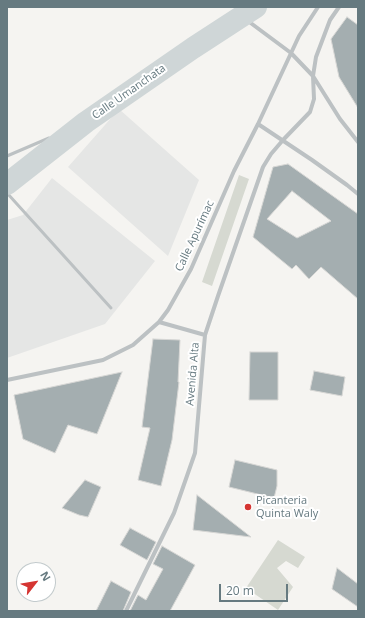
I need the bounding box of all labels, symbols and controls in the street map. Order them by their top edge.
street label: Calle Umanchata [90,62,168,122]
street label: Calle Apurímac [173,198,217,274]
street label: Avenida Alta [184,342,202,406]
place label: Picanteria Quinta Waly [256,494,318,520]
marker: Picanteria Quinta Waly [243,502,253,512]
north arrow [16,562,56,602]
text: N [37,568,55,584]
scale bar [221,576,290,602]
text: 20 m [226,582,254,599]

